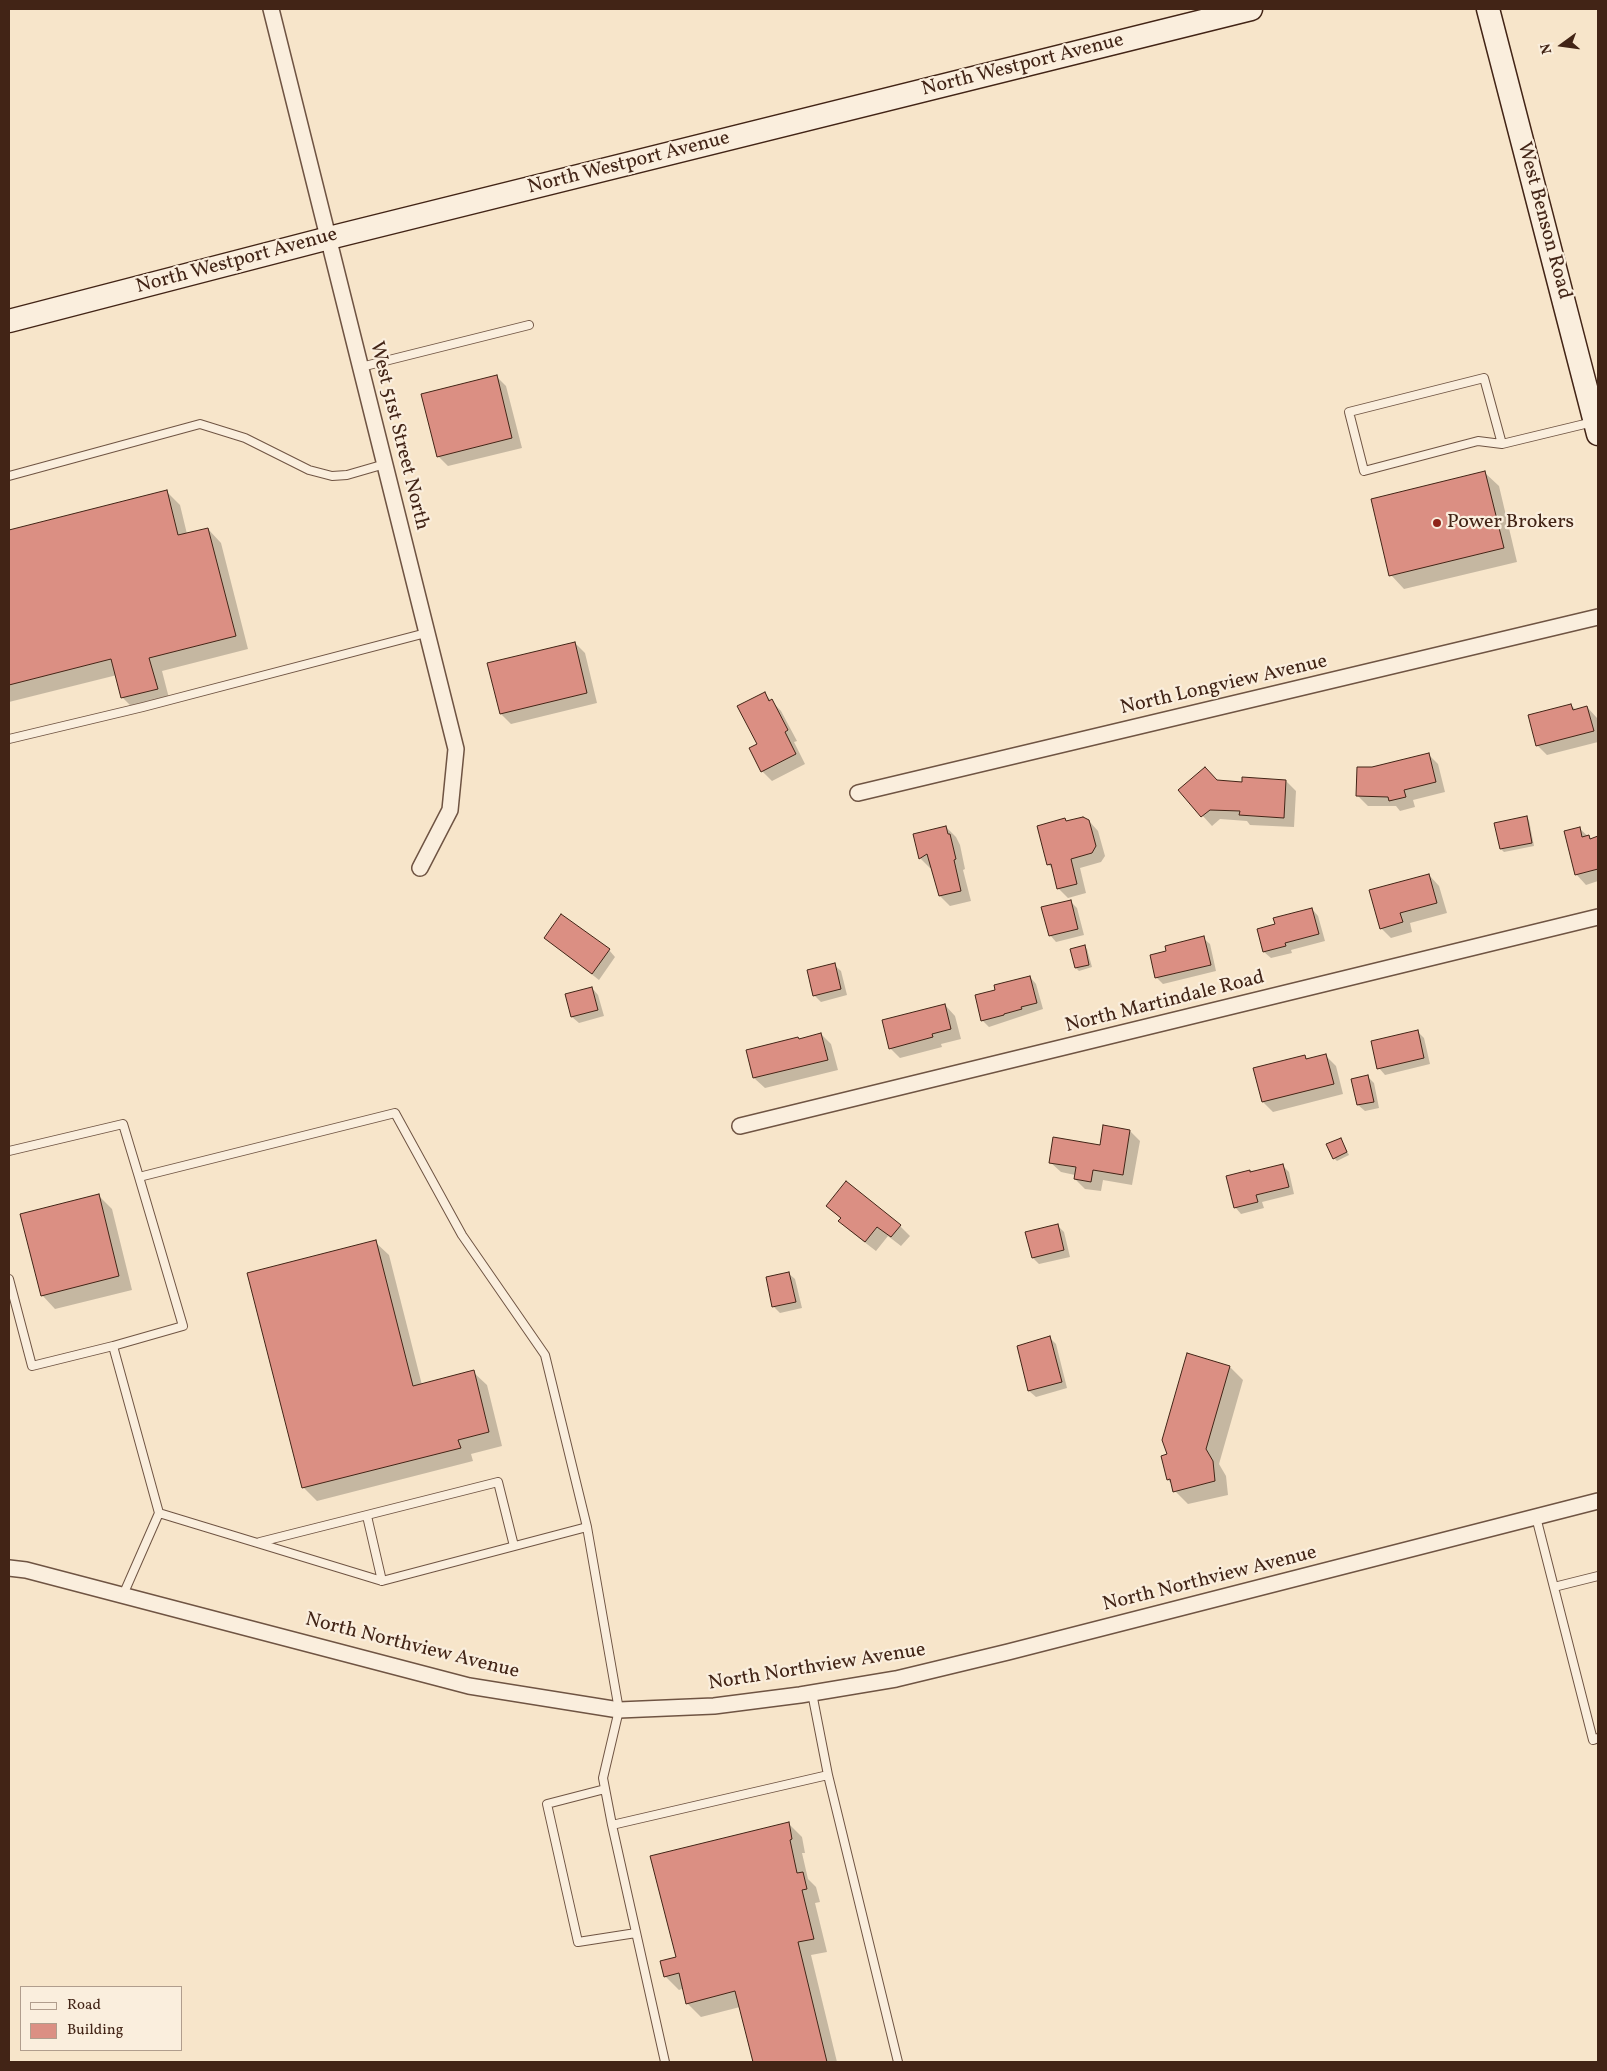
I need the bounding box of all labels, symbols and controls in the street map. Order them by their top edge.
north arrow [1537,20,1587,70]
street label: North Westport Avenue [920,29,1126,103]
text: N [1537,42,1557,56]
street label: North Westport Avenue [526,127,732,201]
street label: West Benson Road [1510,140,1576,302]
street label: North Westport Avenue [134,224,340,300]
street label: West 51st Street North [363,339,433,533]
place label: Power Brokers [1447,511,1574,535]
marker: Power Brokers [1431,517,1443,529]
street label: North Longview Avenue [1118,651,1330,721]
street label: North Martindale Road [1063,967,1267,1039]
street label: North Northview Avenue [1101,1542,1319,1618]
street label: North Northview Avenue [303,1609,521,1685]
street label: North Northview Avenue [707,1639,927,1697]
legend [20,1986,182,2051]
text: Road [67,1995,101,2016]
text: Building [67,2020,123,2041]

